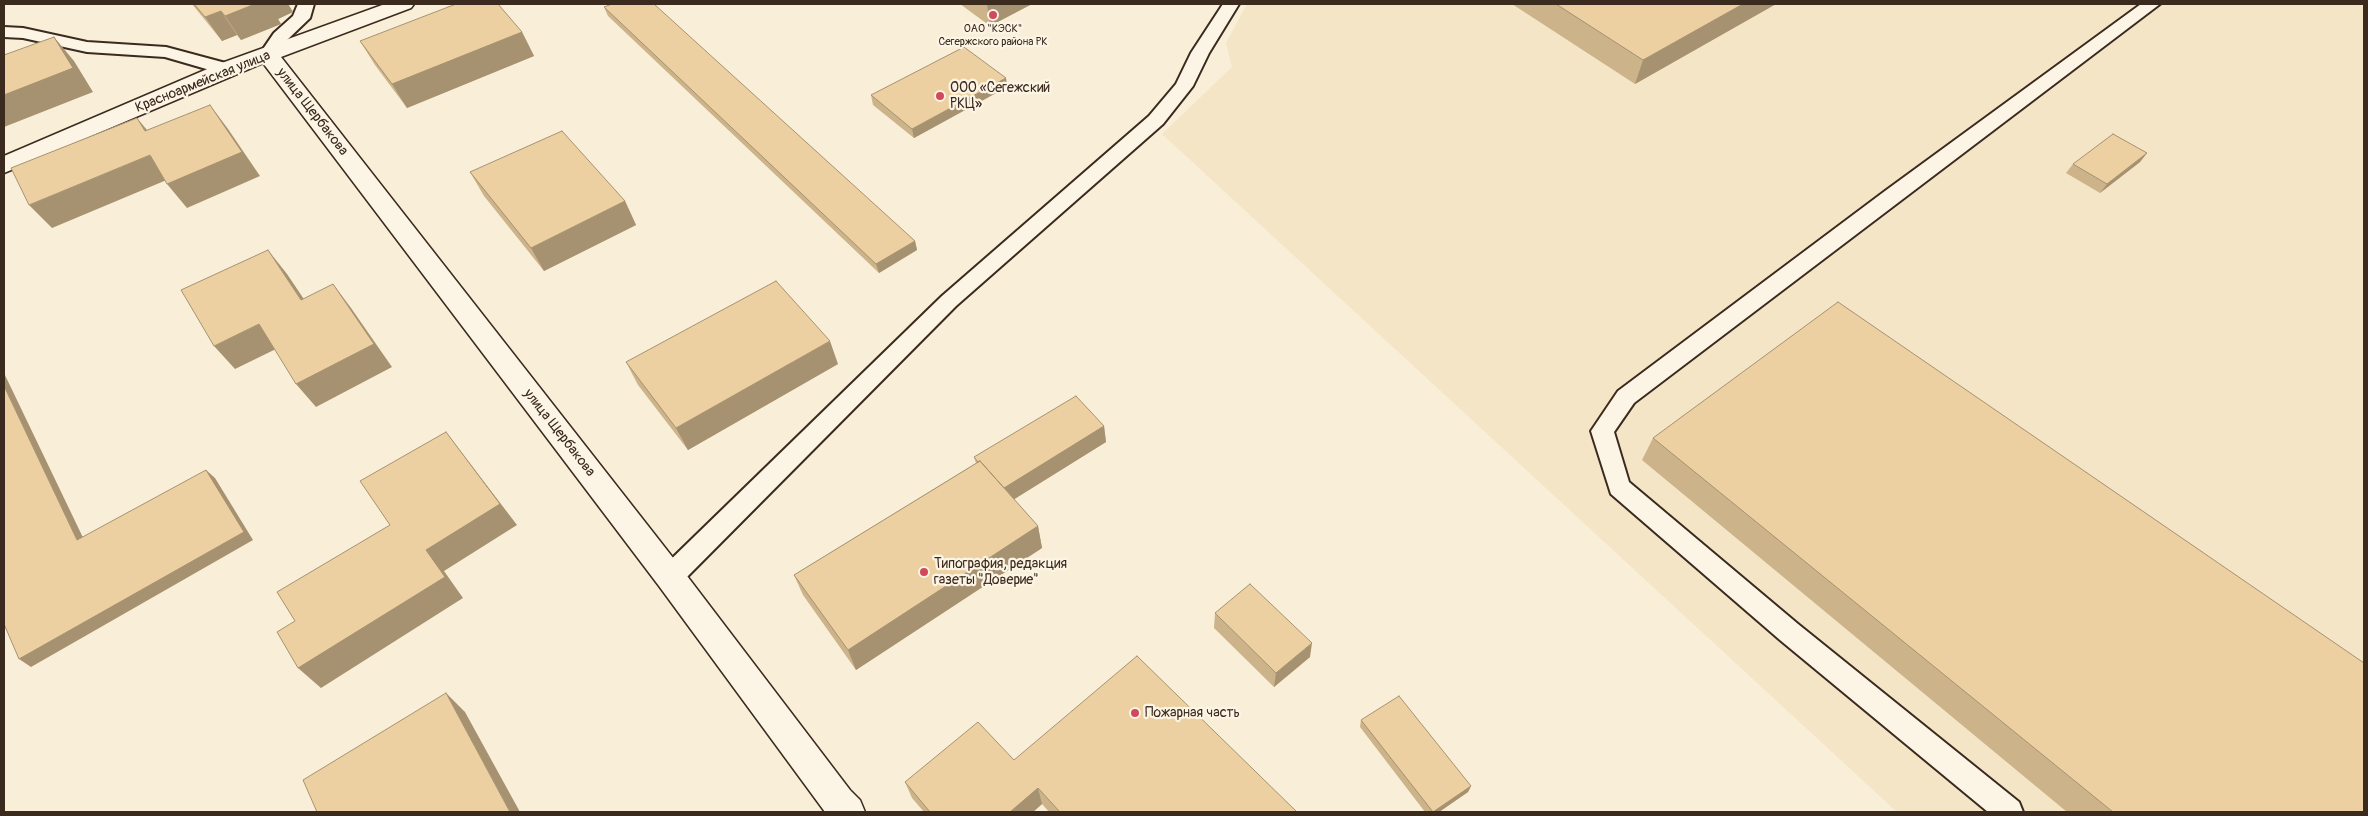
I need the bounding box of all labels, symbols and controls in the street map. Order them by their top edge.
marker: ОАО "КЭСК" Сегержского района РК [987,9,999,21]
place label: ОАО "КЭСК" Сегержского района РК [938,22,1048,48]
street label: Красноармейская улица [133,47,273,117]
street label: улица Щербакова [273,65,351,159]
place label: ООО «Сегежский РКЦ» [950,80,1050,112]
marker: ООО «Сегежский РКЦ» [934,90,946,102]
street label: улица Щербакова [520,386,598,480]
place label: Типография, редакция газеты "Доверие" [934,556,1067,588]
marker: Типография, редакция газеты "Доверие" [918,566,930,578]
place label: Пожарная часть [1145,705,1240,721]
marker: Пожарная часть [1129,707,1141,719]

